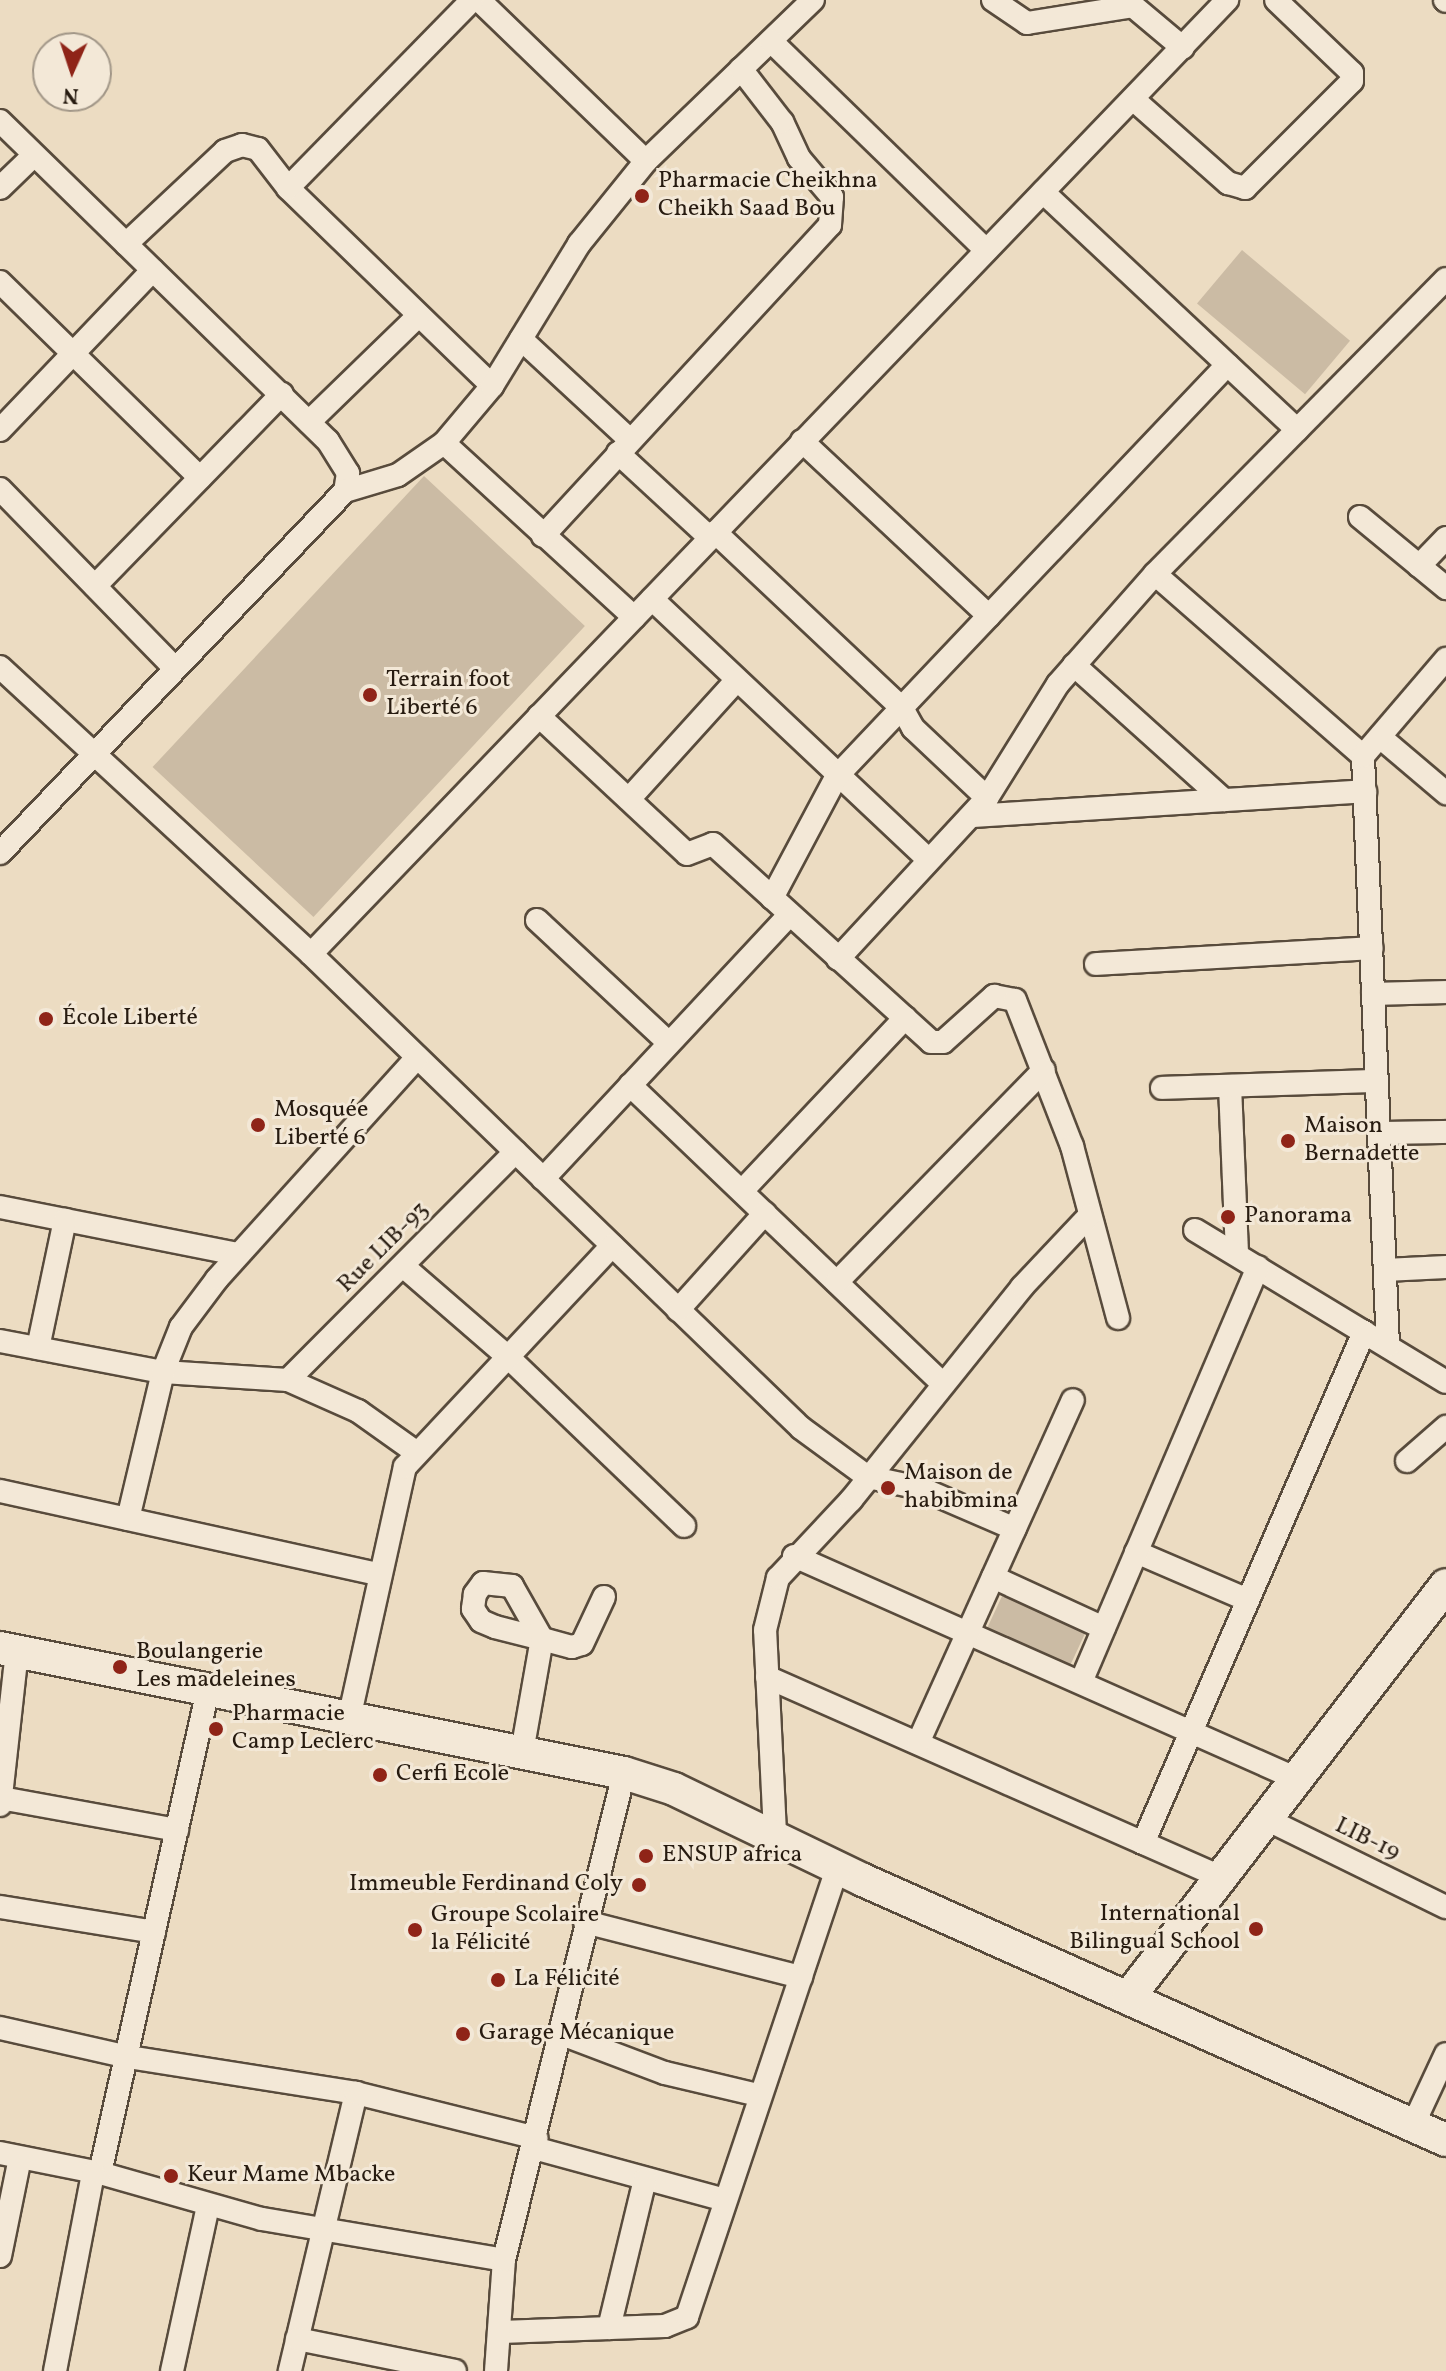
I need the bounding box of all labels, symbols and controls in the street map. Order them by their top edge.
north arrow [32,32,112,112]
text: N [62,79,80,110]
place label: Pharmacie Cheikhna Cheikh Saad Bou [658,168,878,224]
marker: Pharmacie Cheikhna Cheikh Saad Bou [633,187,651,205]
place label: Terrain foot Liberté 6 [386,667,510,723]
marker: Terrain foot Liberté 6 [361,686,379,704]
place label: École Liberté [62,1005,198,1033]
marker: École Liberté [37,1010,55,1028]
place label: Mosquée Liberté 6 [274,1097,368,1153]
place label: Maison Bernadette [1304,1113,1419,1169]
marker: Mosquée Liberté 6 [249,1116,267,1134]
marker: Maison Bernadette [1279,1132,1297,1150]
street label: Rue LIB-93 [332,1196,436,1300]
place label: Panorama [1244,1203,1352,1231]
marker: Panorama [1219,1208,1237,1226]
place label: Maison de habibmina [904,1460,1018,1516]
marker: Maison de habibmina [879,1479,897,1497]
place label: Boulangerie Les madeleines [136,1639,296,1695]
marker: Boulangerie Les madeleines [111,1658,129,1676]
place label: Pharmacie Camp Leclerc [232,1701,374,1757]
marker: Pharmacie Camp Leclerc [207,1720,225,1738]
place label: Cerfi Ecole [396,1761,509,1789]
marker: Cerfi Ecole [371,1766,389,1784]
street label: LIB-19 [1330,1812,1404,1868]
place label: ENSUP africa [662,1842,803,1870]
marker: ENSUP africa [637,1847,655,1865]
place label: Immeuble Ferdinand Coly [349,1871,623,1899]
marker: Immeuble Ferdinand Coly [630,1876,648,1894]
place label: International Bilingual School [1069,1901,1240,1957]
place label: Groupe Scolaire la Félicité [431,1902,599,1958]
marker: International Bilingual School [1247,1920,1265,1938]
marker: Groupe Scolaire la Félicité [406,1921,424,1939]
place label: La Félicité [514,1966,620,1994]
marker: La Félicité [489,1971,507,1989]
place label: Garage Mécanique [479,2020,674,2048]
marker: Garage Mécanique [454,2025,472,2043]
place label: Keur Mame Mbacke [187,2162,395,2190]
marker: Keur Mame Mbacke [162,2167,180,2185]

